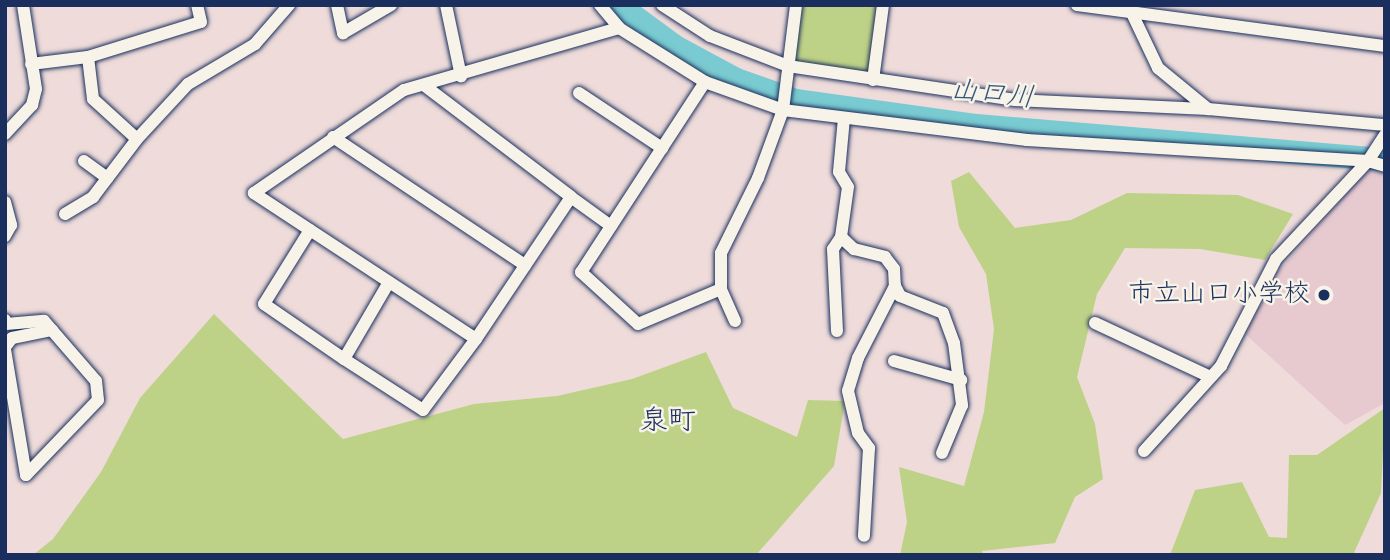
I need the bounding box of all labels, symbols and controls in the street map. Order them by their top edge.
water label: 山口川 [948,74,1036,116]
place label: 市立山口小学校 [1128,279,1310,311]
marker: 市立山口小学校 [1316,287,1332,303]
district label: 泉町 [640,405,696,439]

